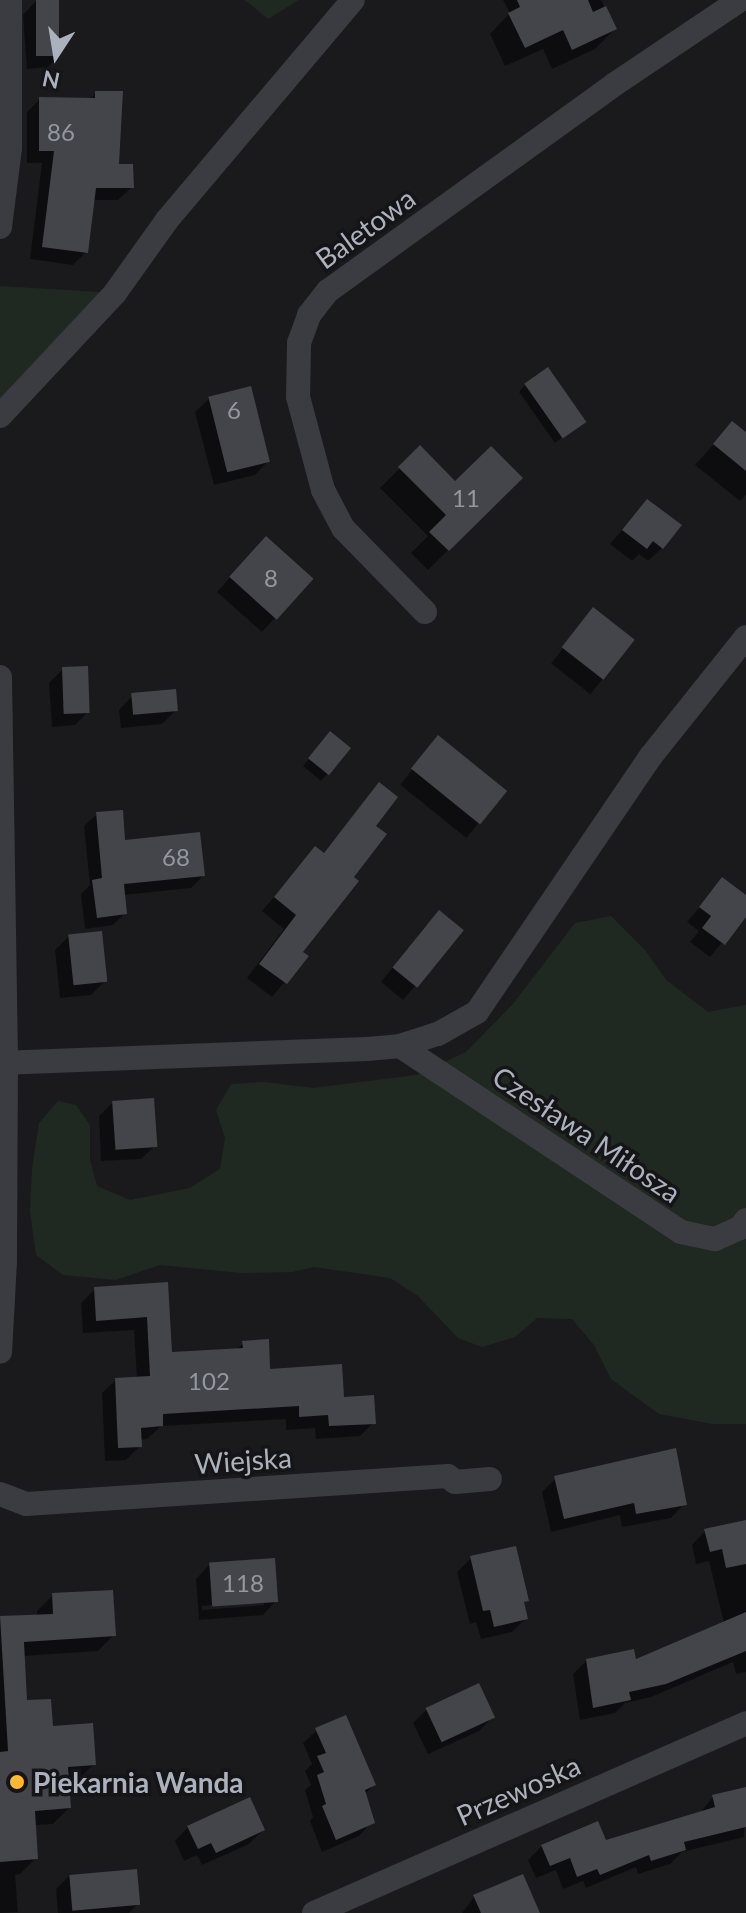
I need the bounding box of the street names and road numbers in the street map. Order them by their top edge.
street label: Baletowa [309,181,421,275]
street label: Czesława Miłosza [487,1059,687,1209]
street label: Wiejska [193,1440,293,1480]
street label: Przewoska [451,1748,585,1832]

